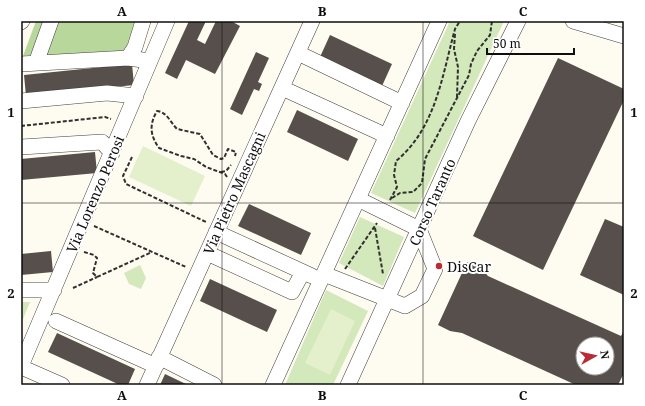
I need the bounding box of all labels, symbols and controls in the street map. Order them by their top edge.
text: A [117,2,127,20]
text: B [318,2,327,20]
text: C [519,2,528,20]
scale bar [487,30,574,56]
text: 50 m [493,35,521,52]
text: 1 [7,103,15,121]
text: 1 [630,103,638,121]
street label: Via Pietro Mascagni [198,128,270,257]
street label: Via Lorenzo Perosi [62,132,128,256]
street label: Corso Taranto [404,155,460,249]
place label: DisCar [447,257,491,276]
marker: DisCar [434,261,444,271]
text: 2 [7,284,15,302]
text: 2 [630,284,638,302]
north arrow [575,336,615,376]
text: N [597,349,613,360]
text: A [117,386,127,404]
text: B [318,386,327,404]
text: C [519,386,528,404]

